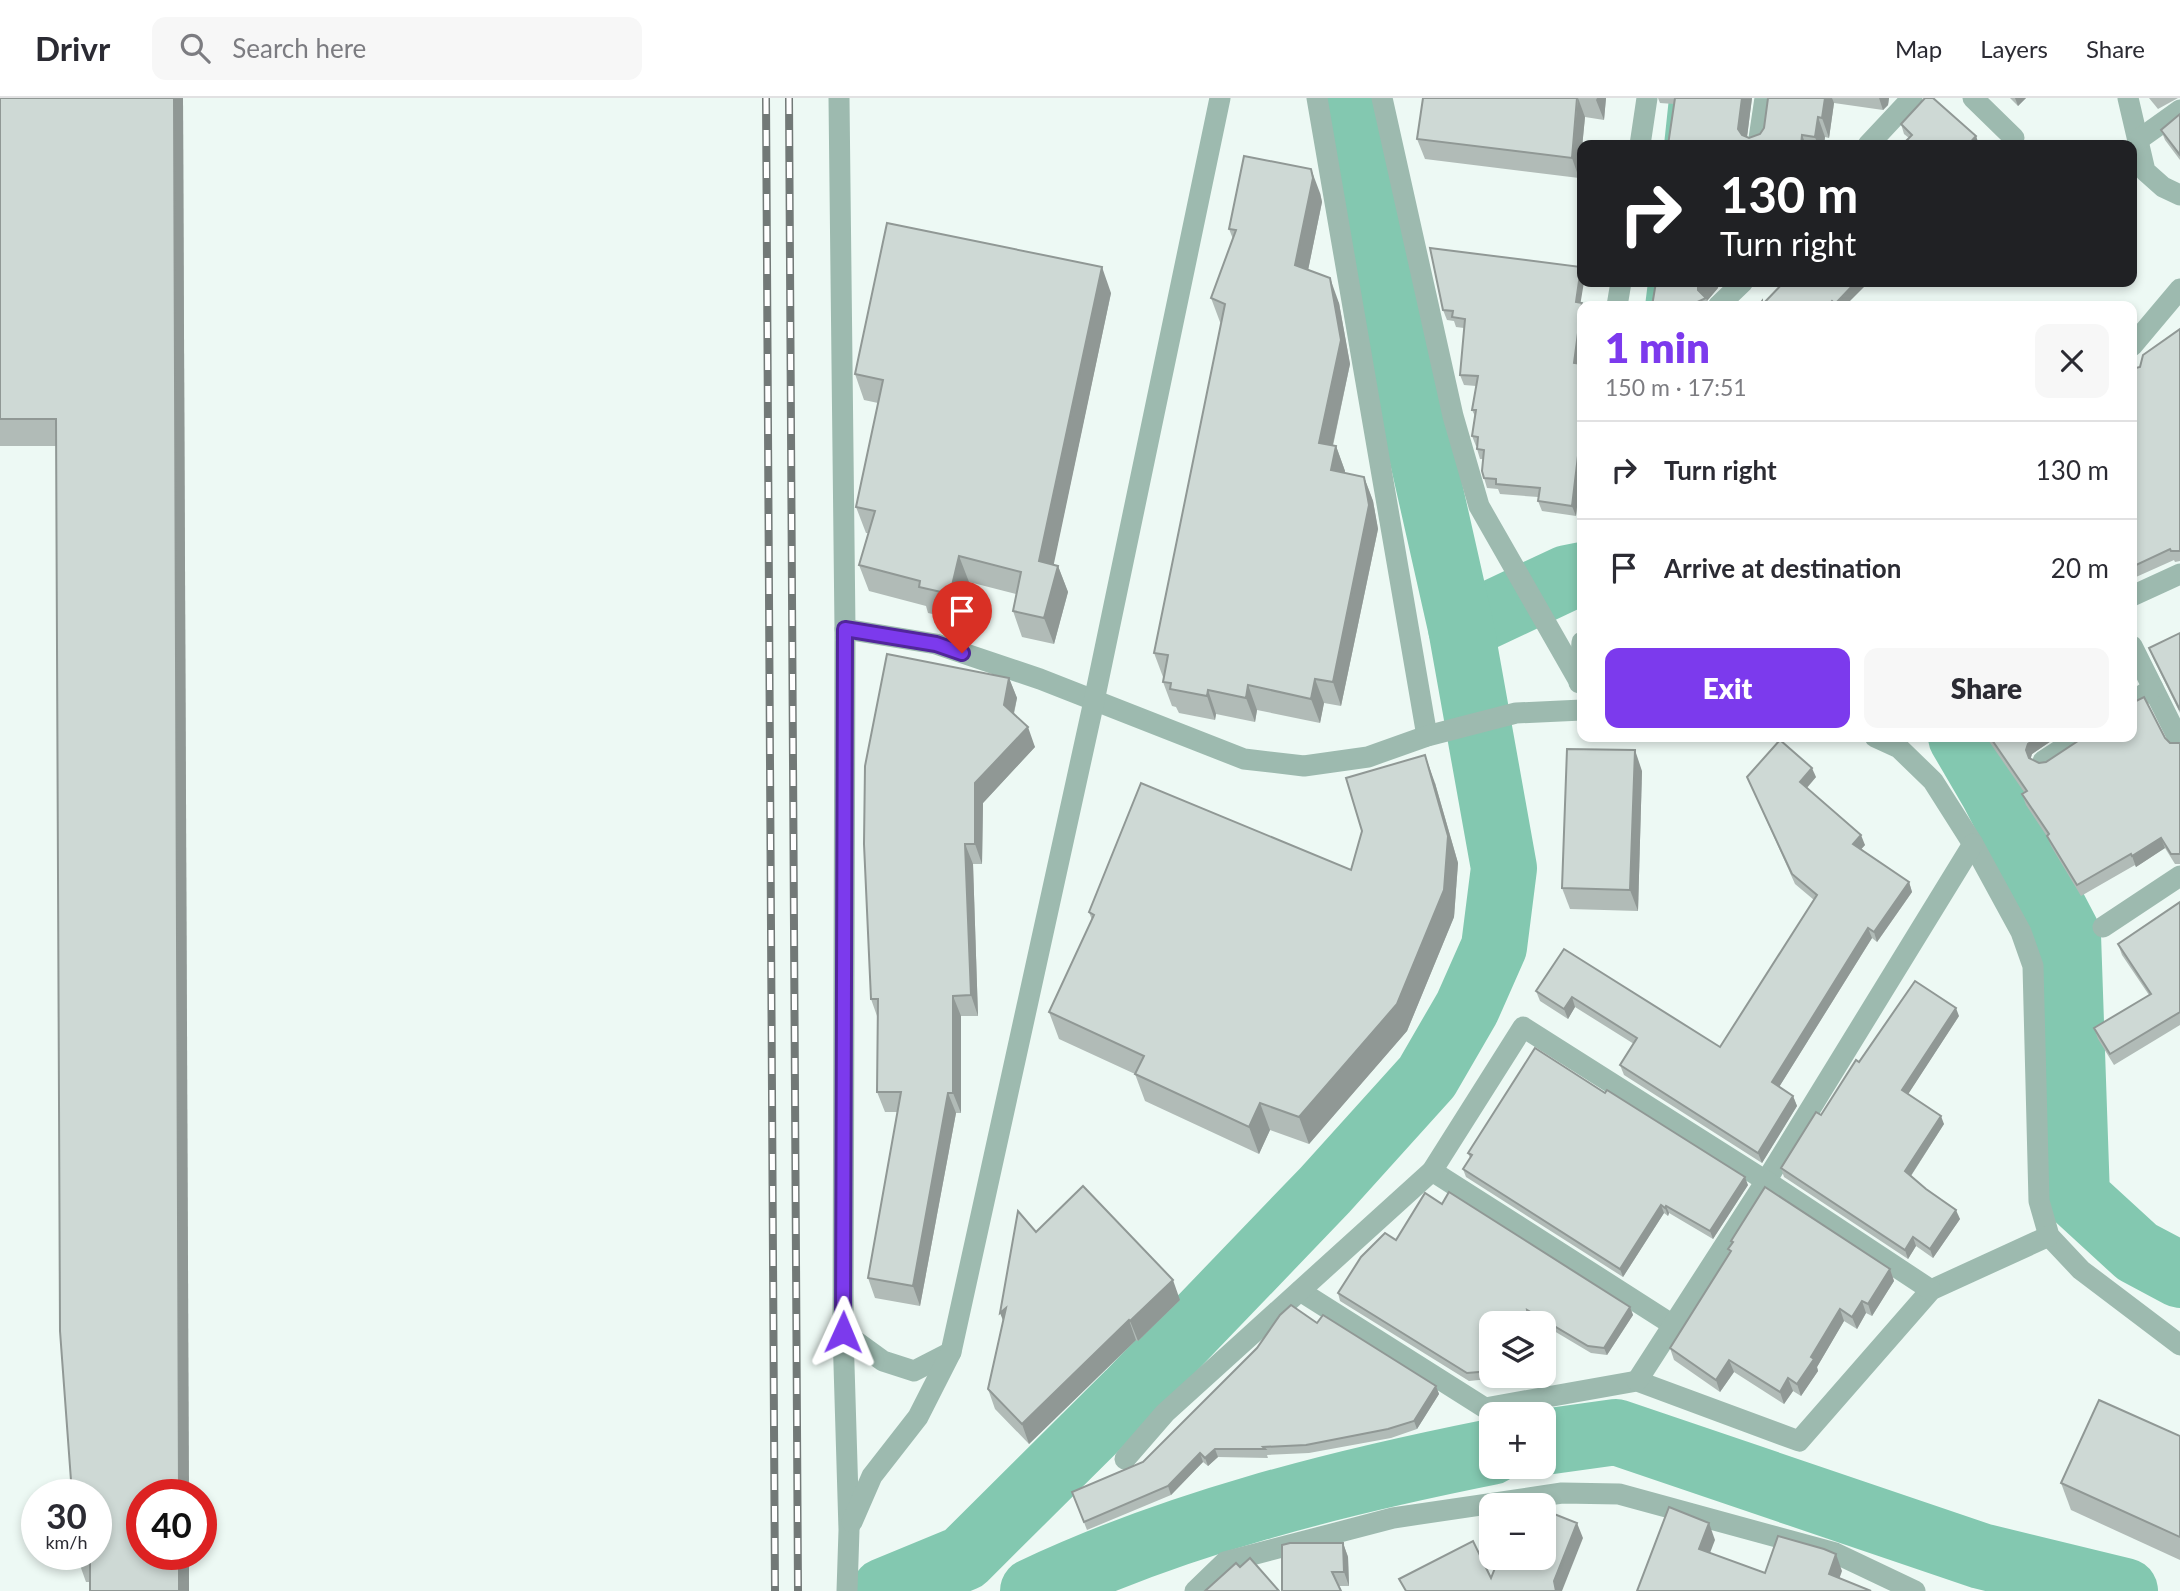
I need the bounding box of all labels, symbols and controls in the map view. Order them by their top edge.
search box [152,17,642,80]
text: Drivr [35,28,110,68]
icon: search [176,29,214,67]
text: Search here [232,32,366,64]
text: Map [1895,34,1942,63]
text: Layers [1980,34,2048,63]
text: Share [2086,34,2145,63]
text: 130 m [1720,165,1858,223]
icon: right [1605,168,1696,259]
text: Turn right [1720,224,1856,263]
text: 1 min [1605,322,1710,372]
button: close [2035,324,2109,398]
text: 150 m · 17:51 [1605,373,1747,401]
icon: right [1605,451,1643,489]
text: Turn right [1664,454,1777,486]
text: 130 m [2036,454,2109,486]
icon: arrive [1605,549,1643,587]
text: Arrive at destination [1664,552,1901,584]
text: 20 m [2051,552,2109,584]
pin [932,581,992,653]
icon: arrive [943,592,981,630]
button: Exit [1605,648,1850,728]
button: Share [1864,648,2109,728]
position arrow [806,1295,880,1369]
map controls [1479,1311,1556,1570]
button: layers [1479,1311,1556,1388]
button: + [1479,1402,1556,1479]
speed limit sign: 40 [126,1479,217,1570]
button: − [1479,1493,1556,1570]
text: 30 [46,1494,87,1536]
text: km/h [45,1531,88,1553]

